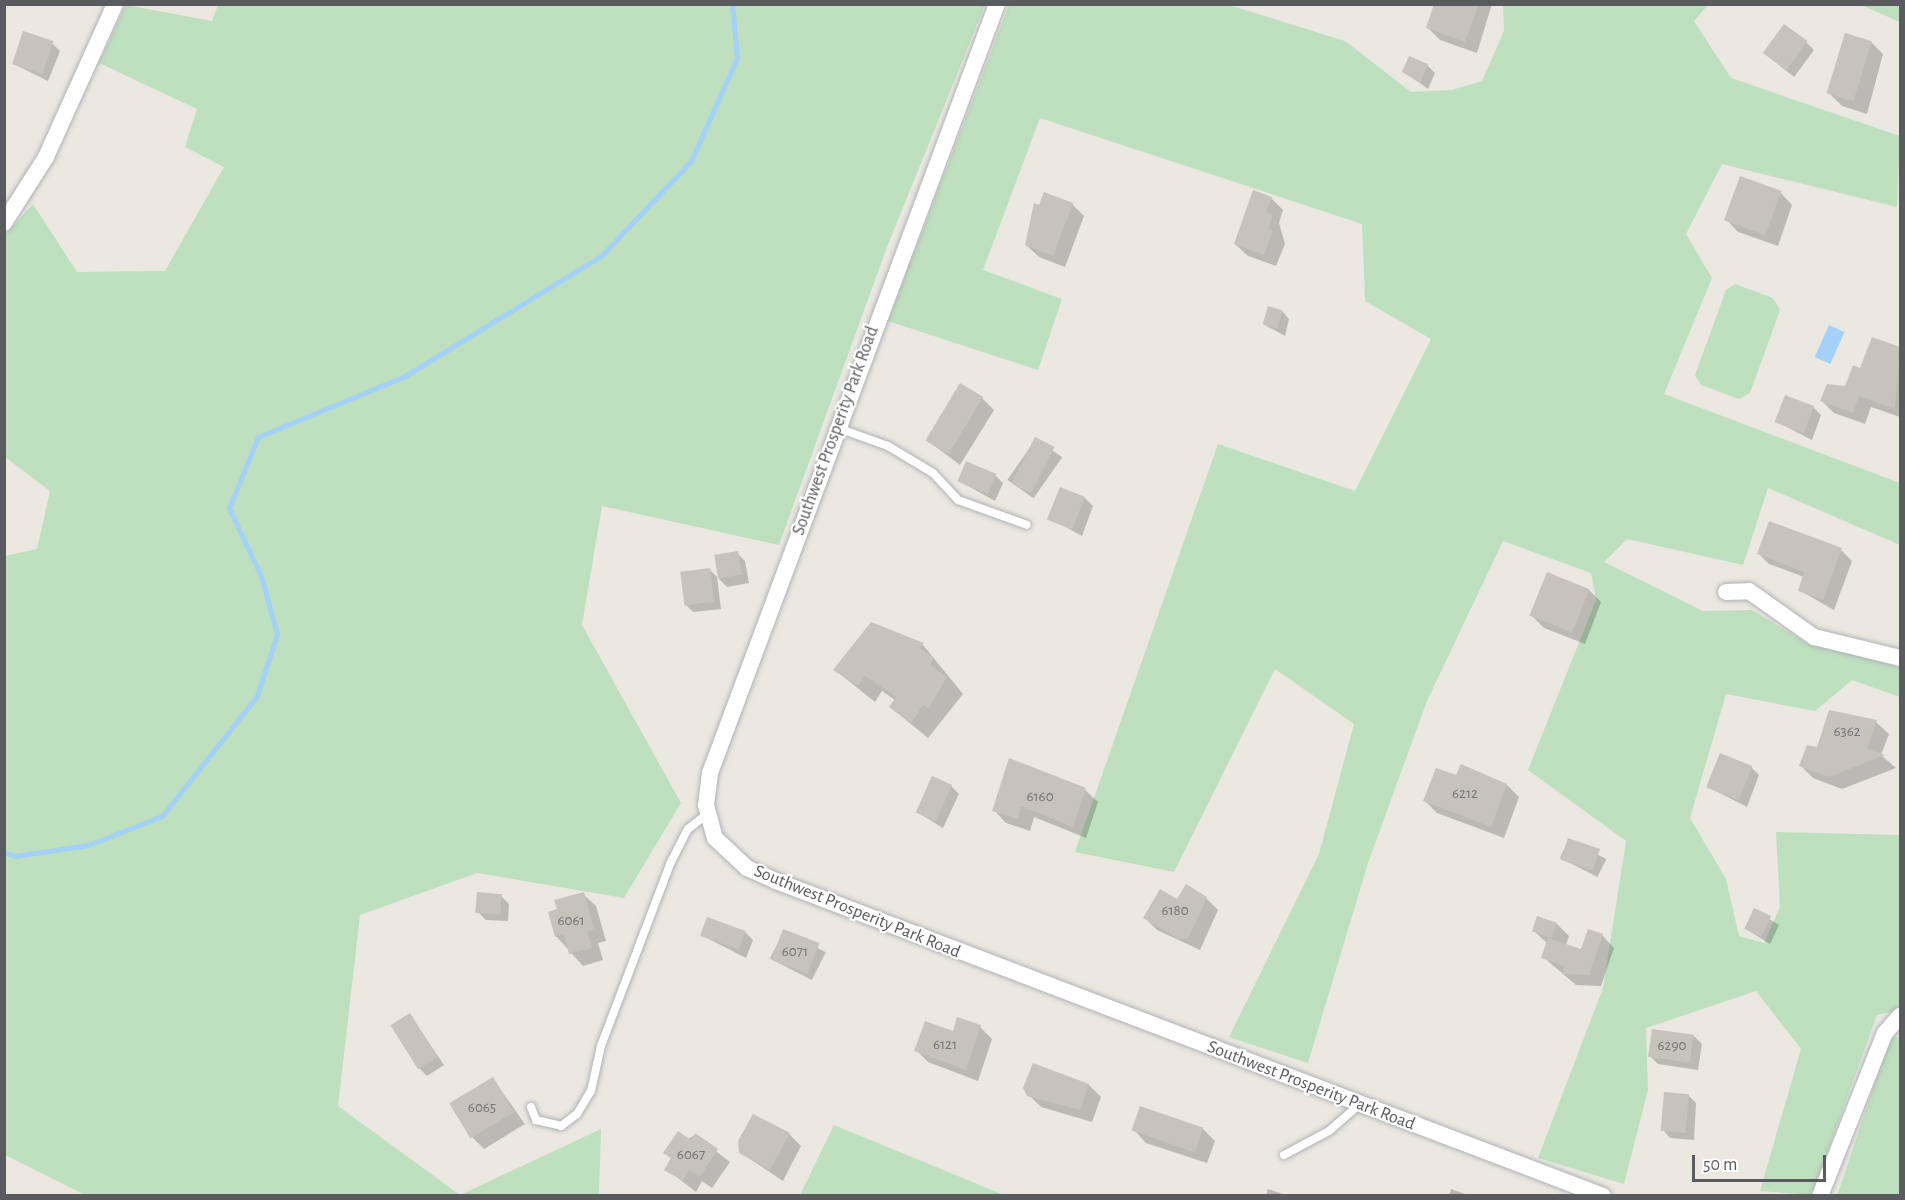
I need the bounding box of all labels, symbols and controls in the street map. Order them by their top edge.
street label: Southwest Prosperity Park Road [788,324,884,538]
house number: 6362 [1833,723,1861,741]
house number: 6212 [1452,785,1478,803]
house number: 6160 [1026,788,1054,806]
street label: Southwest Prosperity Park Road [751,861,963,963]
house number: 6180 [1161,902,1189,920]
house number: 6061 [557,912,585,930]
house number: 6071 [782,943,808,961]
house number: 6121 [933,1036,957,1054]
street label: Southwest Prosperity Park Road [1204,1036,1418,1136]
house number: 6290 [1658,1037,1686,1055]
house number: 6065 [468,1099,496,1117]
scale bar [1695,1143,1828,1181]
house number: 6067 [677,1146,705,1164]
text: 50 m [1703,1156,1737,1174]

